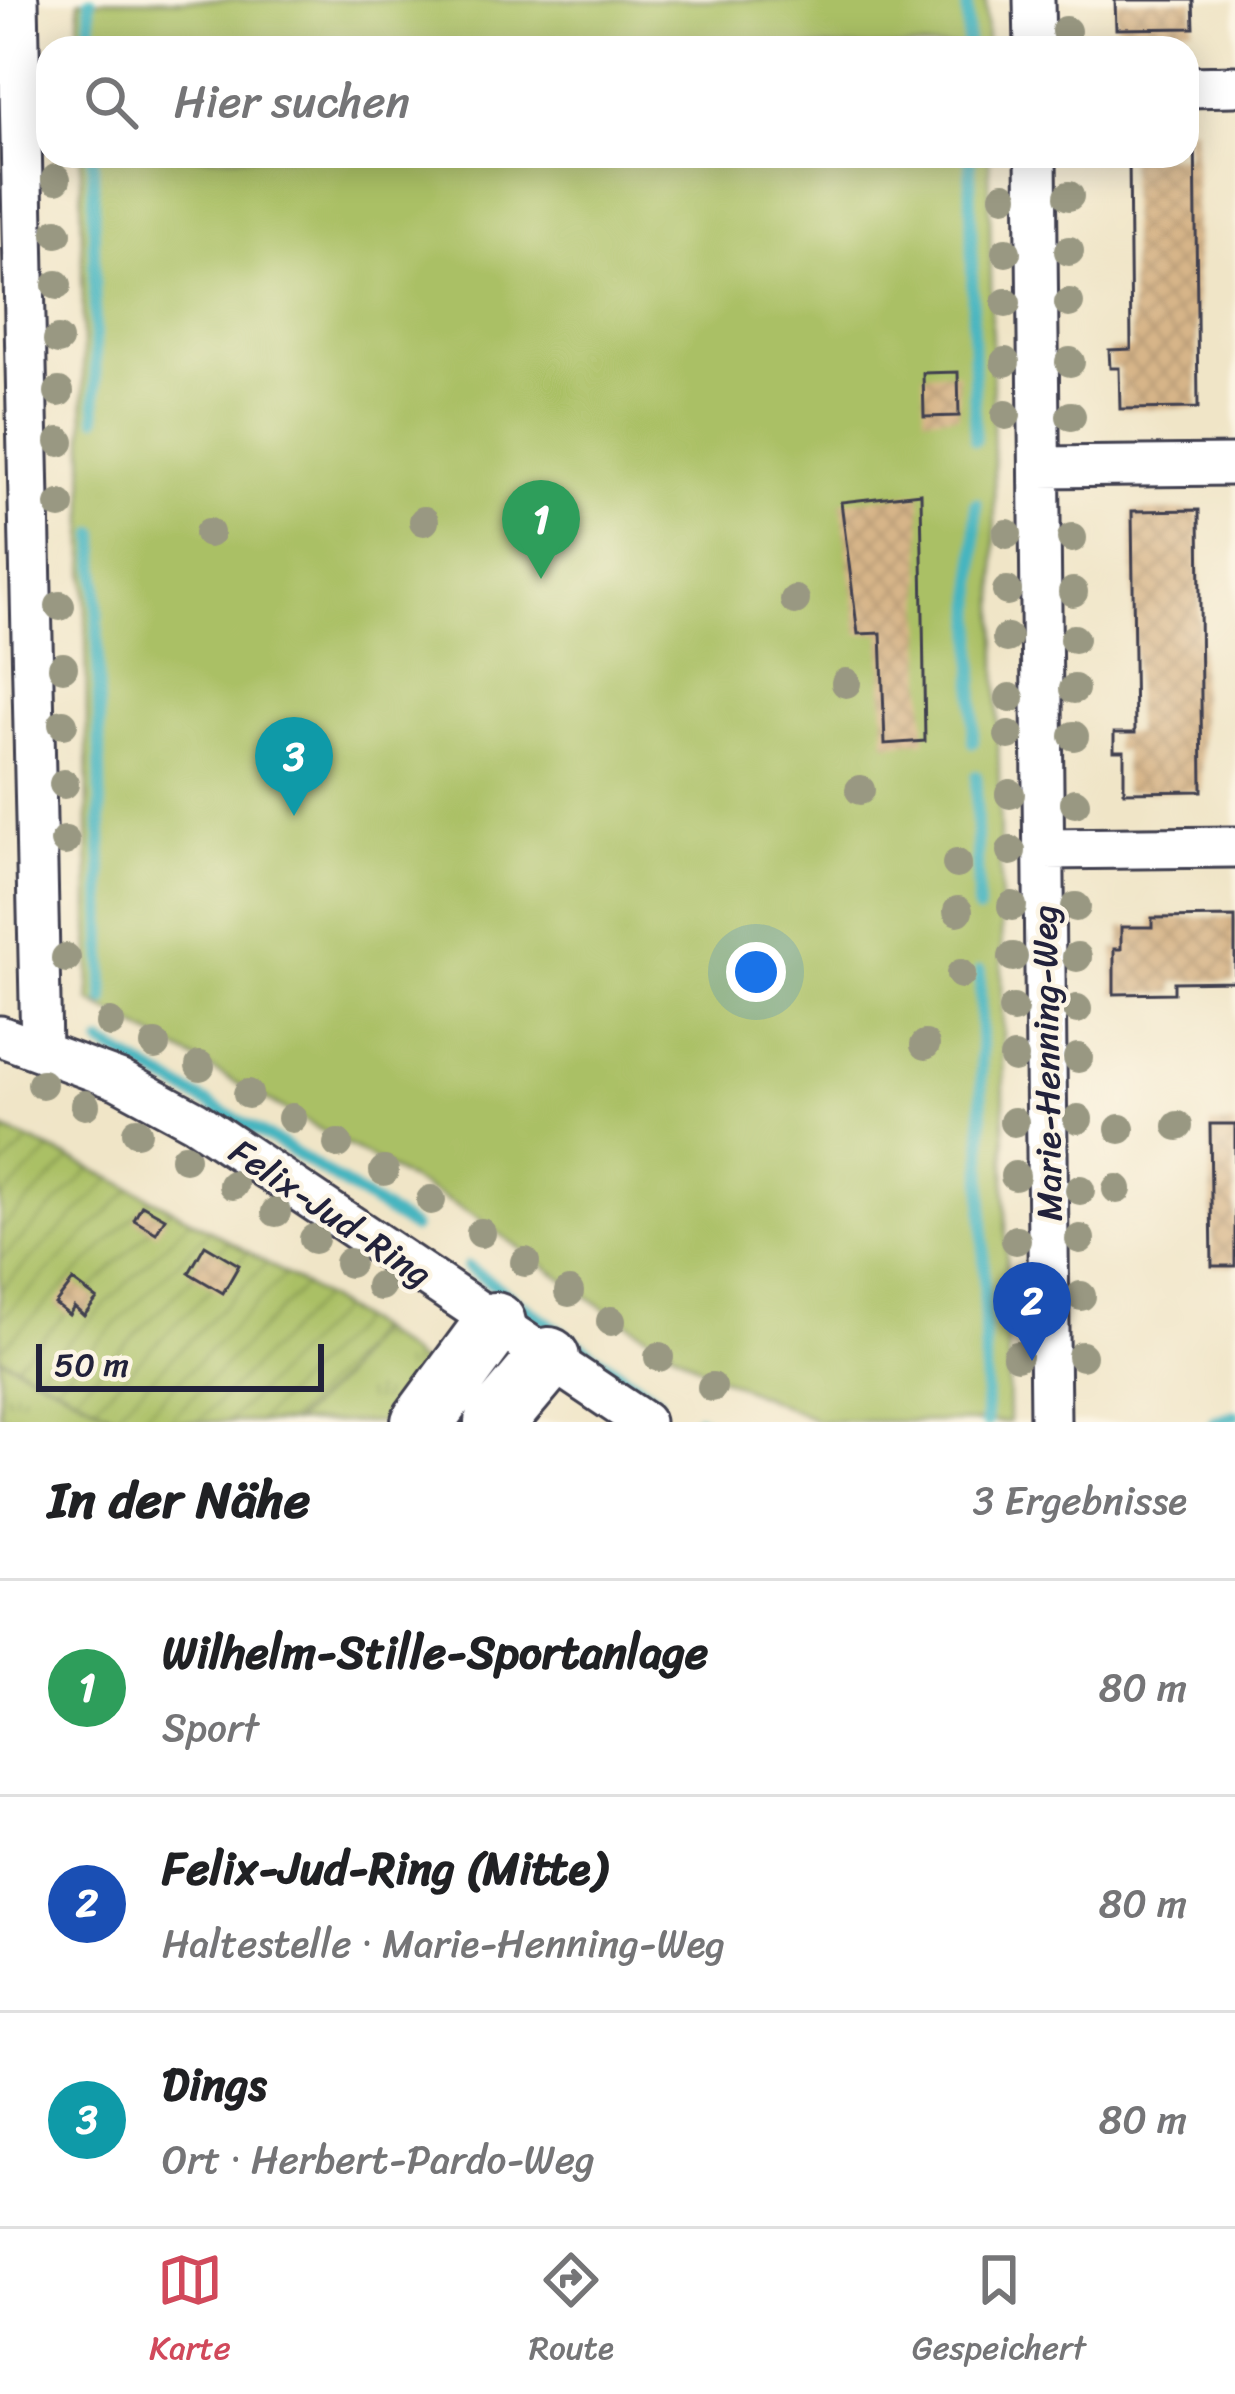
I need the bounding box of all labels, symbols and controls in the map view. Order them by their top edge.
search box [36,36,1199,168]
text: Hier suchen [174,62,410,142]
icon: search [78,69,144,135]
pin: 1 [502,480,580,579]
pin: 3 [255,717,333,816]
street label: Marie-Henning-Weg [1012,904,1082,1222]
your location [726,942,786,1002]
street label: Felix-Jud-Ring [215,1121,445,1305]
pin: 2 [993,1262,1071,1361]
text: 50 m [54,1336,129,1394]
scale bar [36,1338,324,1391]
text: In der Nähe [48,1455,310,1545]
text: 3 Ergebnisse [973,1466,1187,1535]
text: Wilhelm-Stille-Sportanlage [162,1613,708,1693]
text: 1 [79,1653,95,1722]
text: 80 m [1099,1653,1187,1722]
text: Sport [162,1693,259,1762]
text: Felix-Jud-Ring (Mitte) [162,1829,606,1909]
text: 2 [76,1869,98,1938]
text: 80 m [1099,1869,1187,1938]
text: Haltestelle · Marie-Henning-Weg [162,1909,725,1978]
text: Dings [162,2045,267,2125]
text: 3 [76,2085,98,2154]
text: 80 m [1099,2085,1187,2154]
text: Ort · Herbert-Pardo-Weg [162,2125,595,2194]
tab: Karte [149,2247,231,2377]
tab: Route [529,2247,614,2377]
tab: Gespeichert [912,2247,1086,2377]

